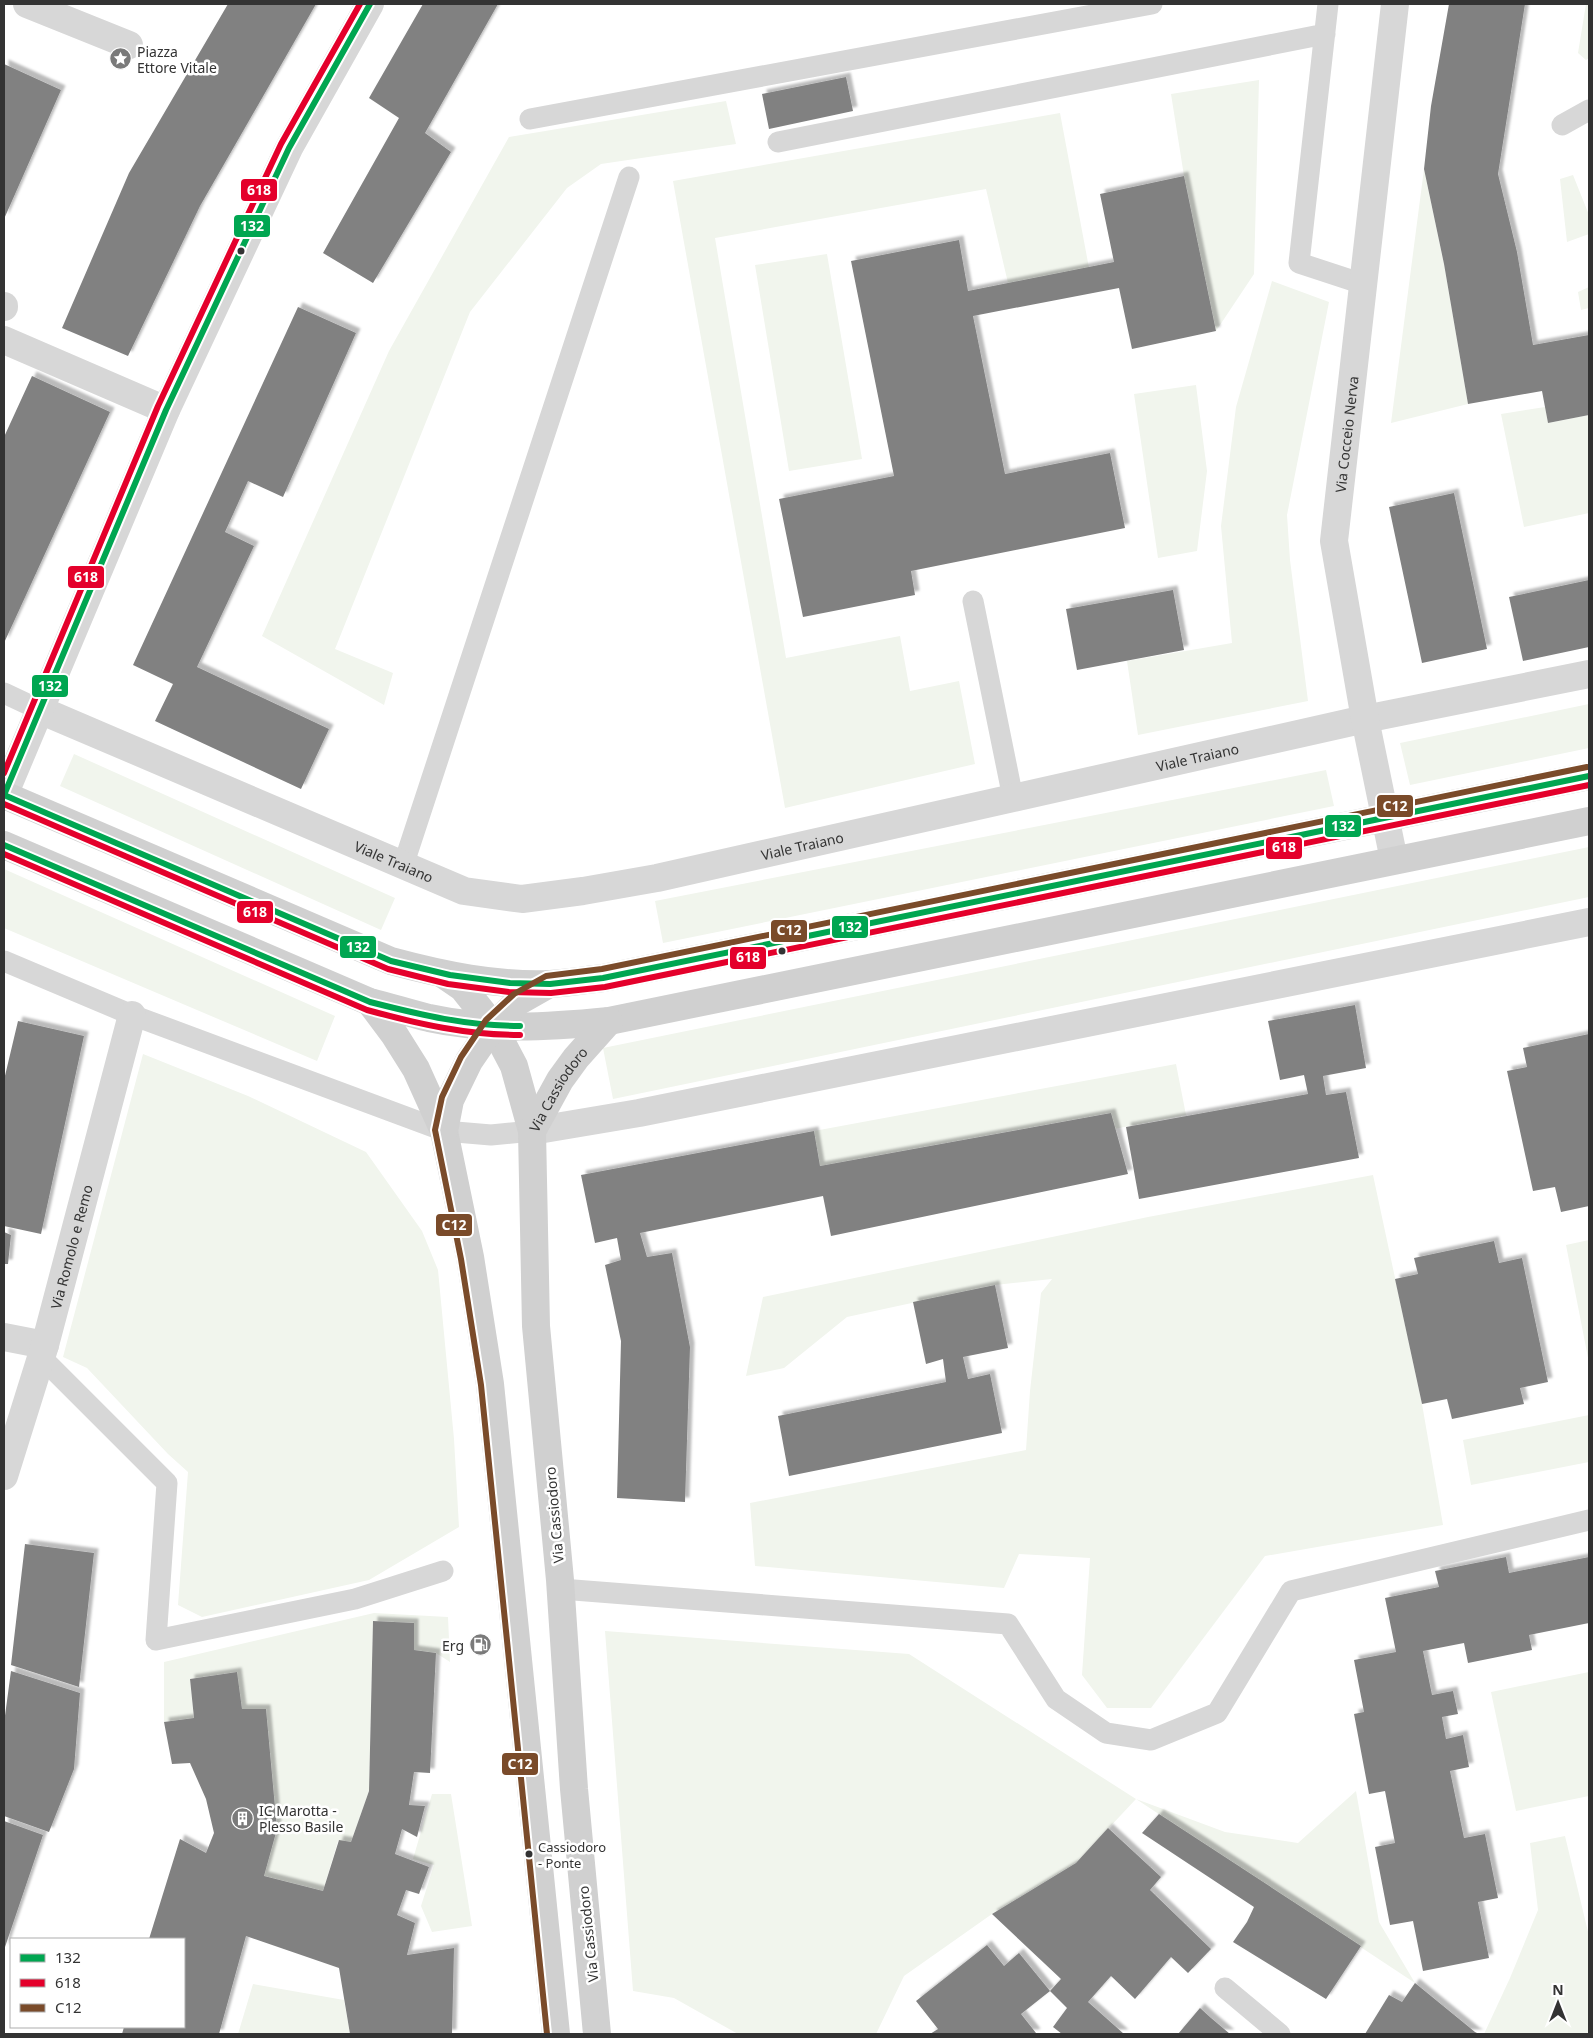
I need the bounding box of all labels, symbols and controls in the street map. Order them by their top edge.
place label: Piazza Ettore Vitale [137,42,217,77]
place icon: Piazza Ettore Vitale [109,47,133,71]
line badge: 618 [240,178,278,202]
text: 618 [247,180,271,199]
line badge: 132 [233,214,271,238]
text: 132 [240,216,264,235]
unlabelled marker [236,246,246,256]
street label: Via Cocceio Nerva [1330,375,1362,494]
line badge: 618 [67,565,105,589]
text: 618 [74,567,98,586]
line badge: 132 [31,674,69,698]
text: 132 [38,676,62,695]
street label: Viale Traiano [1154,738,1240,775]
line badge: C12 [1376,794,1414,818]
text: C12 [1382,796,1408,815]
line badge: 132 [1324,814,1362,838]
text: 132 [1331,816,1355,835]
street label: Viale Traiano [759,827,845,864]
street label: Viale Traiano [352,836,437,886]
line badge: 618 [1265,836,1303,860]
text: 618 [1272,837,1296,856]
line badge: 618 [236,900,274,924]
text: 618 [243,902,267,921]
line badge: 132 [831,915,869,939]
text: 132 [838,917,862,936]
line badge: C12 [770,919,808,943]
text: C12 [776,920,802,939]
line badge: 132 [339,935,377,959]
text: 132 [346,937,370,956]
line badge: 618 [729,946,767,970]
unlabelled marker [777,946,787,956]
text: 618 [736,947,760,966]
street label: Via Cassiodoro [524,1042,591,1135]
street label: Via Romolo e Remo [45,1182,96,1311]
line badge: C12 [435,1213,473,1237]
text: C12 [441,1215,467,1234]
street label: Via Cassiodoro [540,1466,568,1564]
fuel station icon: Erg [468,1633,492,1657]
place label: Erg [442,1636,464,1655]
line badge: C12 [501,1752,539,1776]
text: C12 [507,1754,533,1773]
place label: IC Marotta - Plesso Basile [259,1801,343,1836]
building icon: IC Marotta - Plesso Basile [231,1806,255,1830]
place label: Cassiodoro - Ponte [538,1838,606,1872]
marker: Cassiodoro - Ponte [524,1849,534,1859]
street label: Via Cassiodoro [573,1885,603,1983]
legend [10,1938,185,2028]
text: 132 [55,1947,81,1967]
text: 618 [55,1972,81,1992]
north arrow [1533,1978,1583,2028]
text: N [1552,1980,1564,1999]
text: C12 [55,1997,82,2017]

